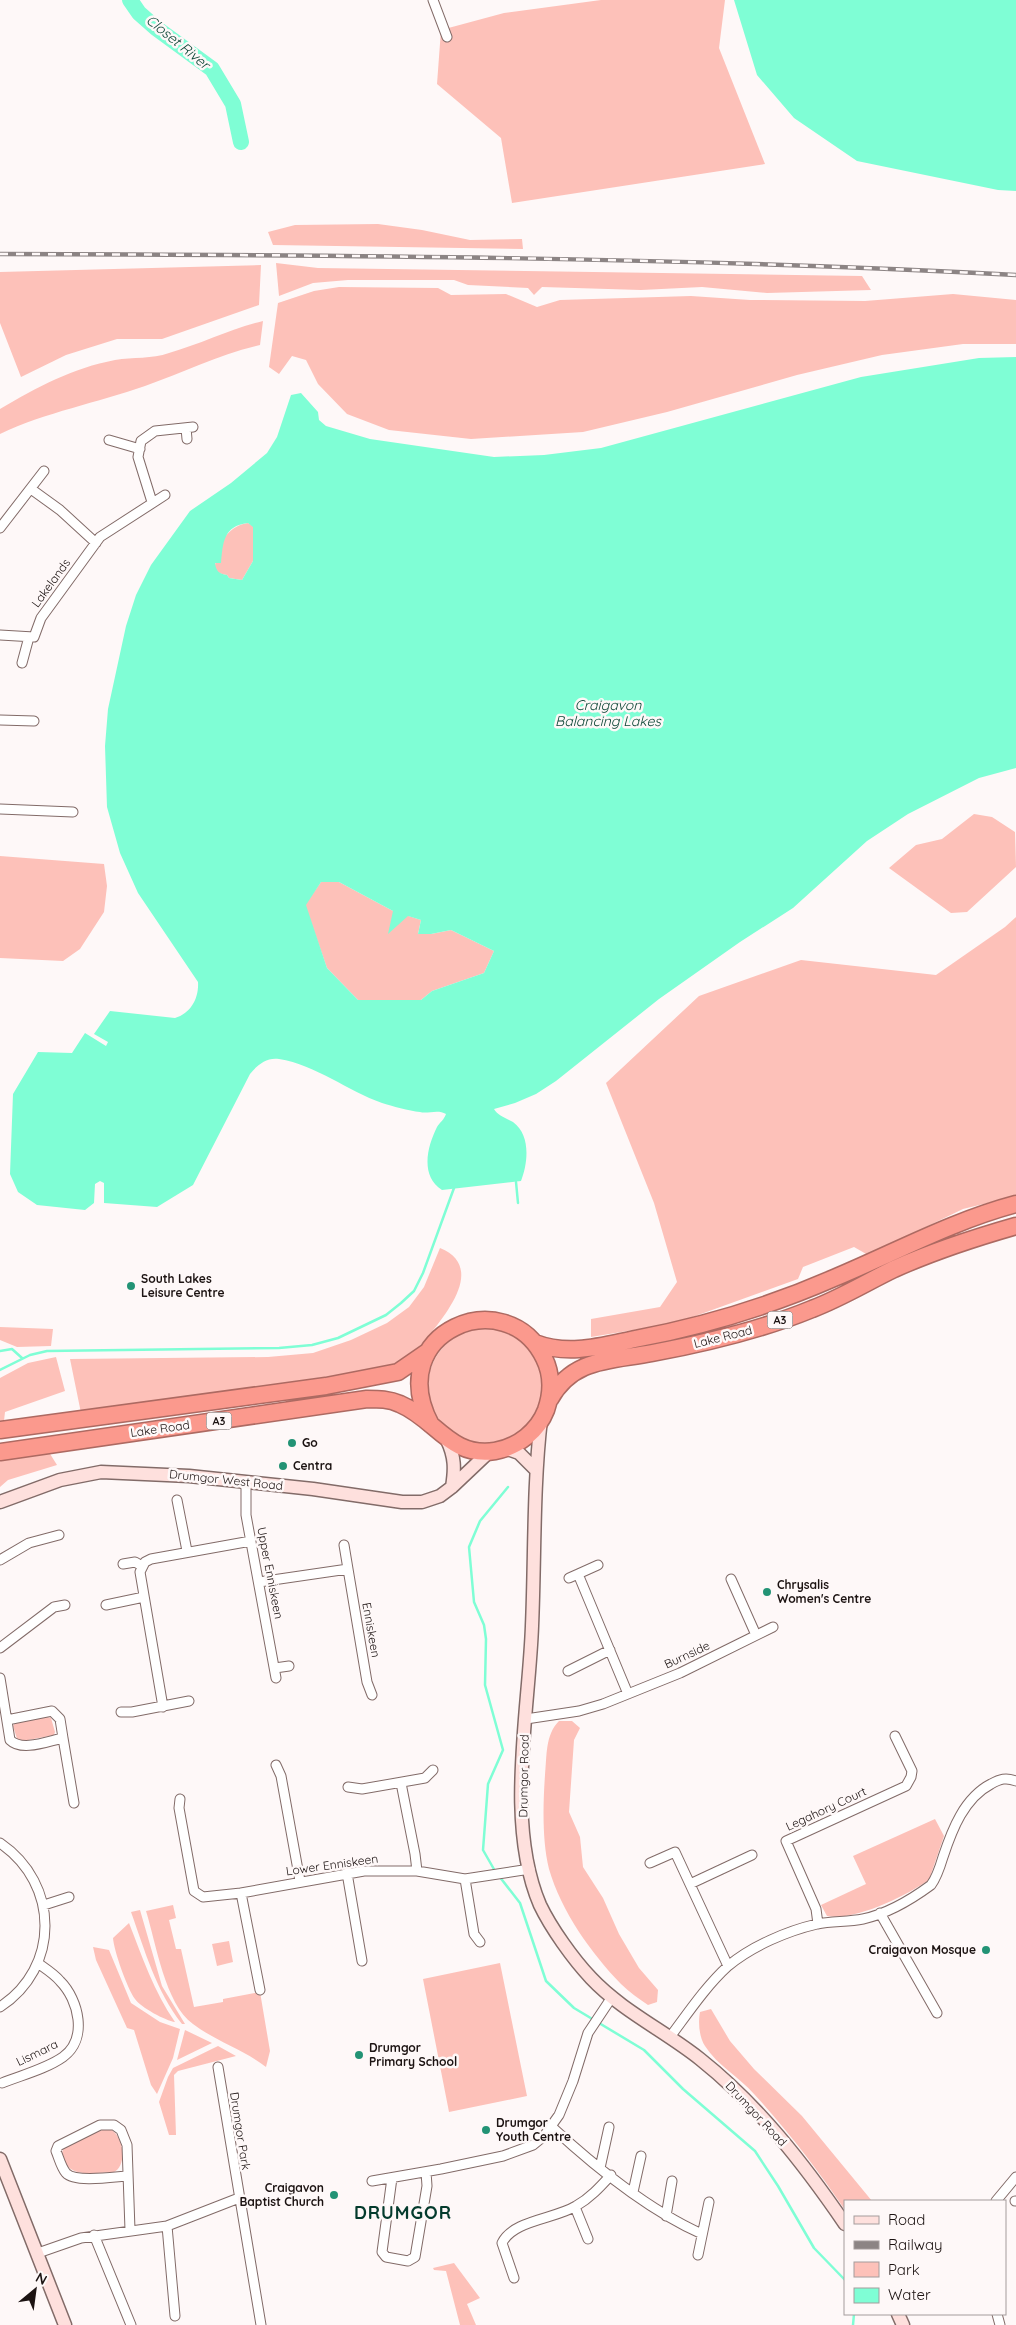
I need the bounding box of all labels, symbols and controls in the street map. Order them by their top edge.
water label: Closet River [143,11,215,74]
street label: Lakelands [28,555,73,610]
water label: Craigavon Balancing Lakes [555,696,662,730]
place label: South Lakes Leisure Centre [141,1271,225,1300]
marker: South Lakes Leisure Centre [125,1280,137,1292]
road number: A3 [768,1312,792,1328]
street label: Lake Road [692,1322,754,1351]
road number: A3 [206,1412,232,1430]
street label: Lake Road [129,1417,191,1440]
place label: Go [302,1435,318,1450]
marker: Go [286,1437,298,1449]
place label: Centra [293,1458,332,1473]
marker: Centra [277,1460,289,1472]
street label: Drumgor West Road [168,1466,284,1493]
street label: Upper Enniskeen [254,1526,287,1620]
place label: Chrysalis Women's Centre [777,1577,871,1606]
marker: Chrysalis Women's Centre [761,1586,773,1598]
street label: Enniskeen [359,1601,384,1659]
street label: Burnside [662,1637,712,1672]
street label: Drumgor Road [515,1734,532,1818]
street label: Legahory Court [783,1783,868,1834]
street label: Lower Enniskeen [285,1851,379,1878]
place label: Craigavon Mosque [869,1942,976,1957]
marker: Craigavon Mosque [980,1944,992,1956]
street label: Lismara [13,2036,60,2069]
place label: Drumgor Primary School [369,2040,457,2069]
marker: Drumgor Primary School [353,2049,365,2061]
street label: Drumgor Road [723,2078,790,2149]
street label: Drumgor Park [227,2091,254,2171]
place label: Drumgor Youth Centre [496,2115,571,2144]
marker: Drumgor Youth Centre [480,2124,492,2136]
place label: Craigavon Baptist Church [239,2180,324,2209]
marker: Craigavon Baptist Church [328,2189,340,2201]
legend [844,2200,1006,2315]
district label: DRUMGOR [354,2201,452,2224]
text: Road [888,2210,925,2229]
text: Railway [888,2235,943,2254]
text: Park [888,2260,920,2279]
north arrow [10,2265,60,2315]
text: N [32,2268,50,2289]
text: Water [888,2285,931,2304]

